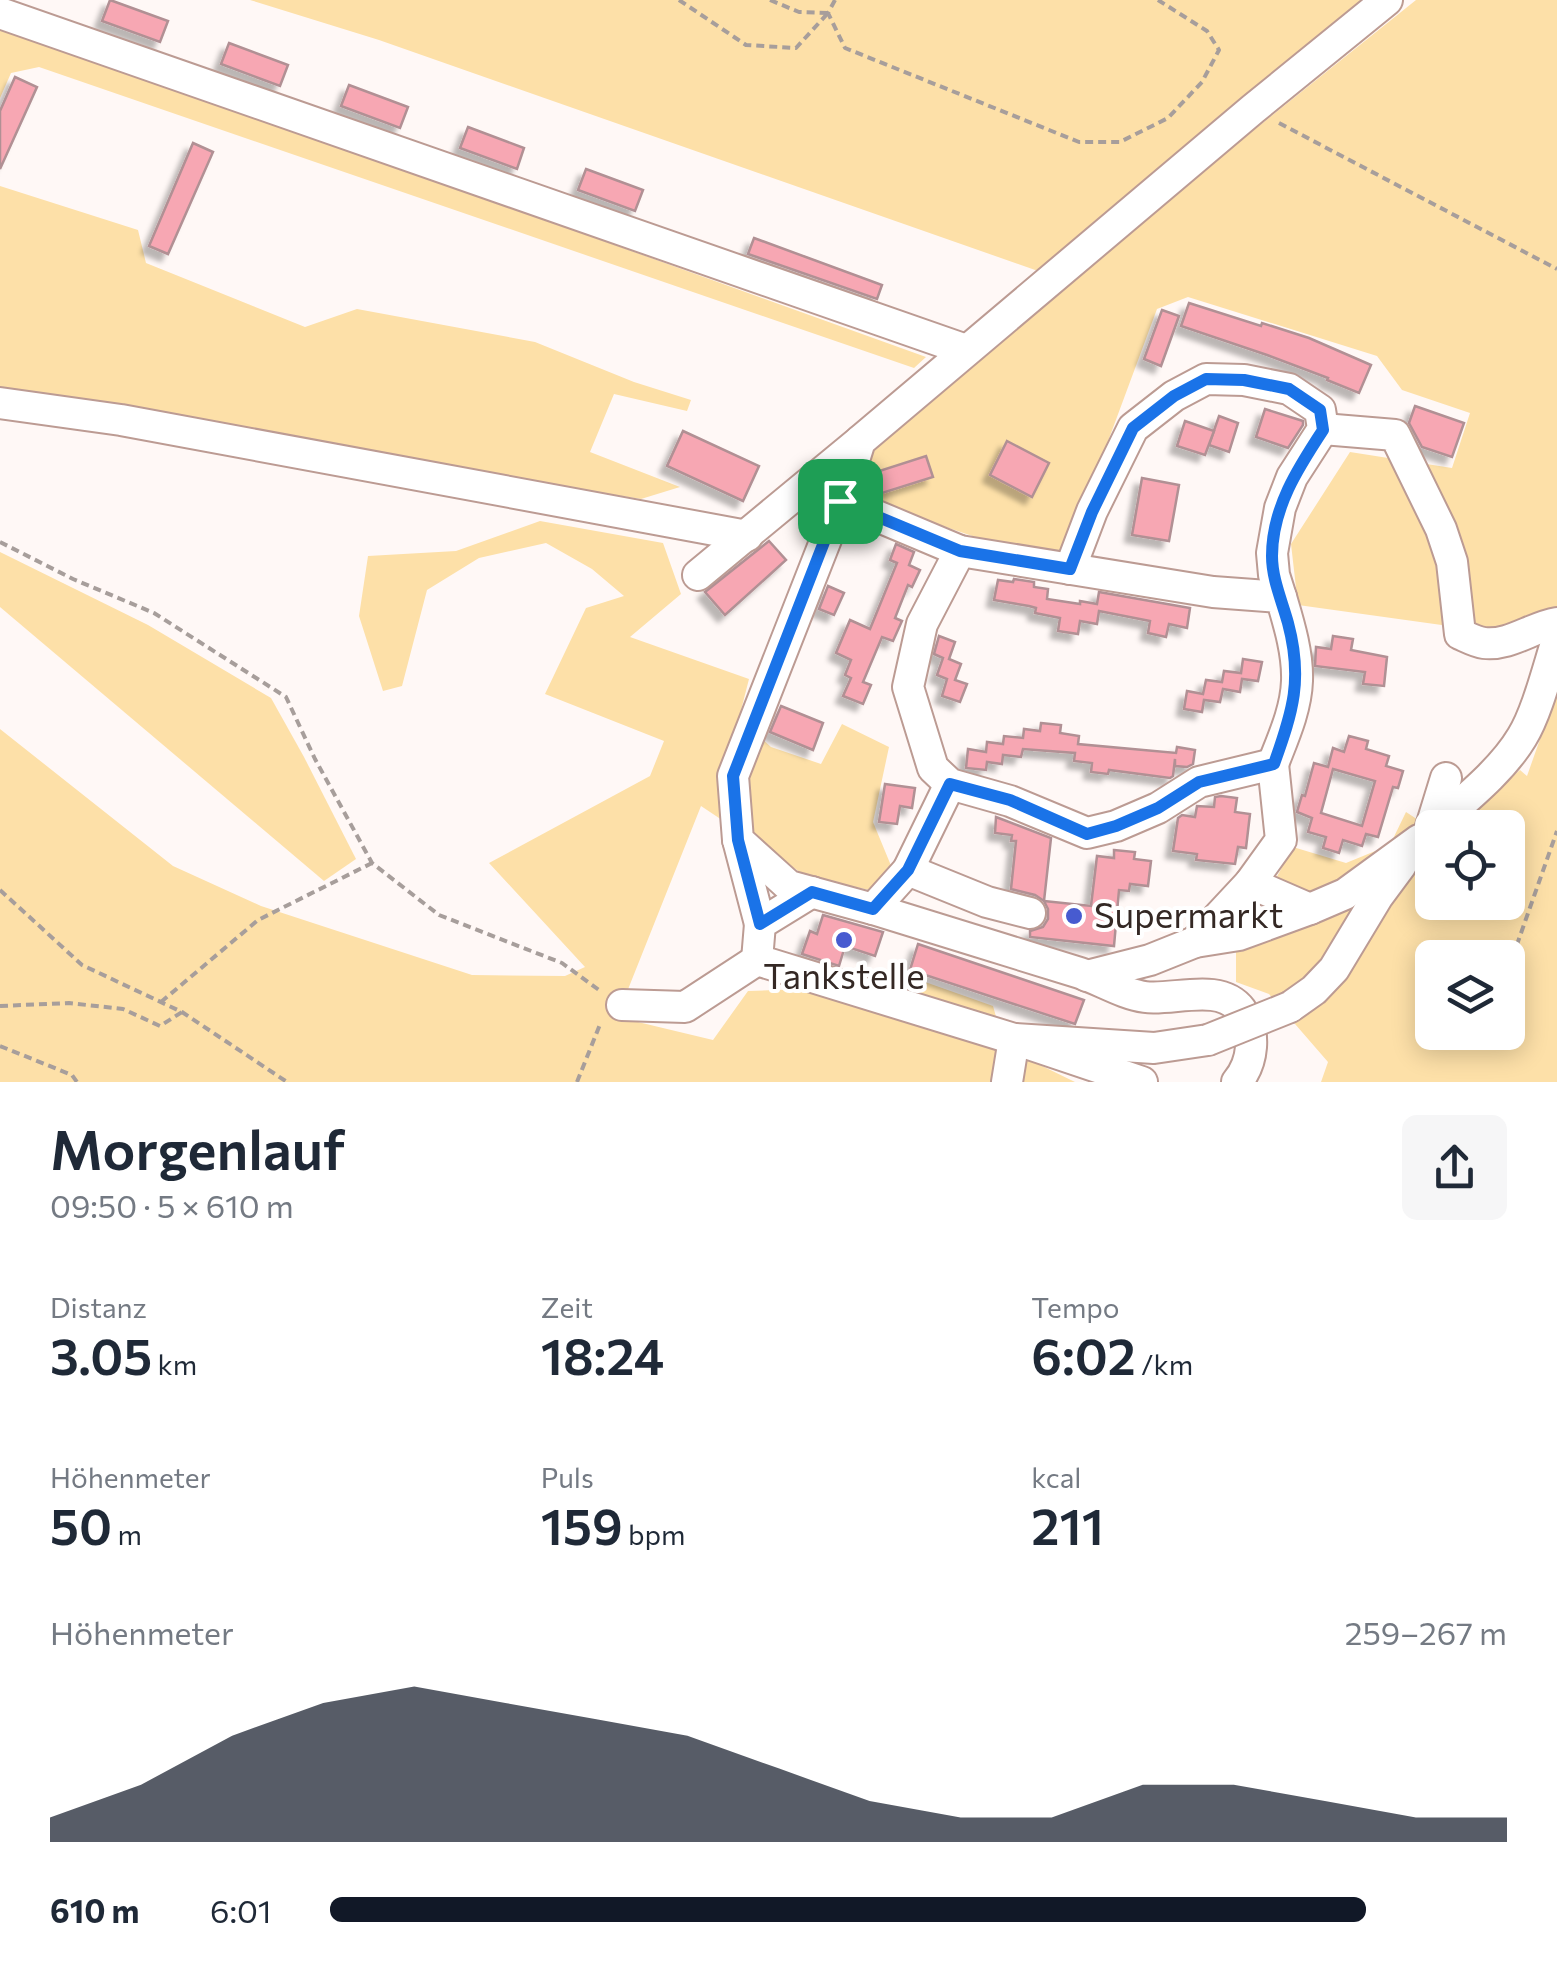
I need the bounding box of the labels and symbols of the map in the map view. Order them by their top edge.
pin [798,459,883,544]
place label: Supermarkt [1094,892,1283,935]
marker: Supermarkt [1063,905,1085,927]
marker: Tankstelle [833,929,855,951]
place label: Tankstelle [763,953,925,996]

